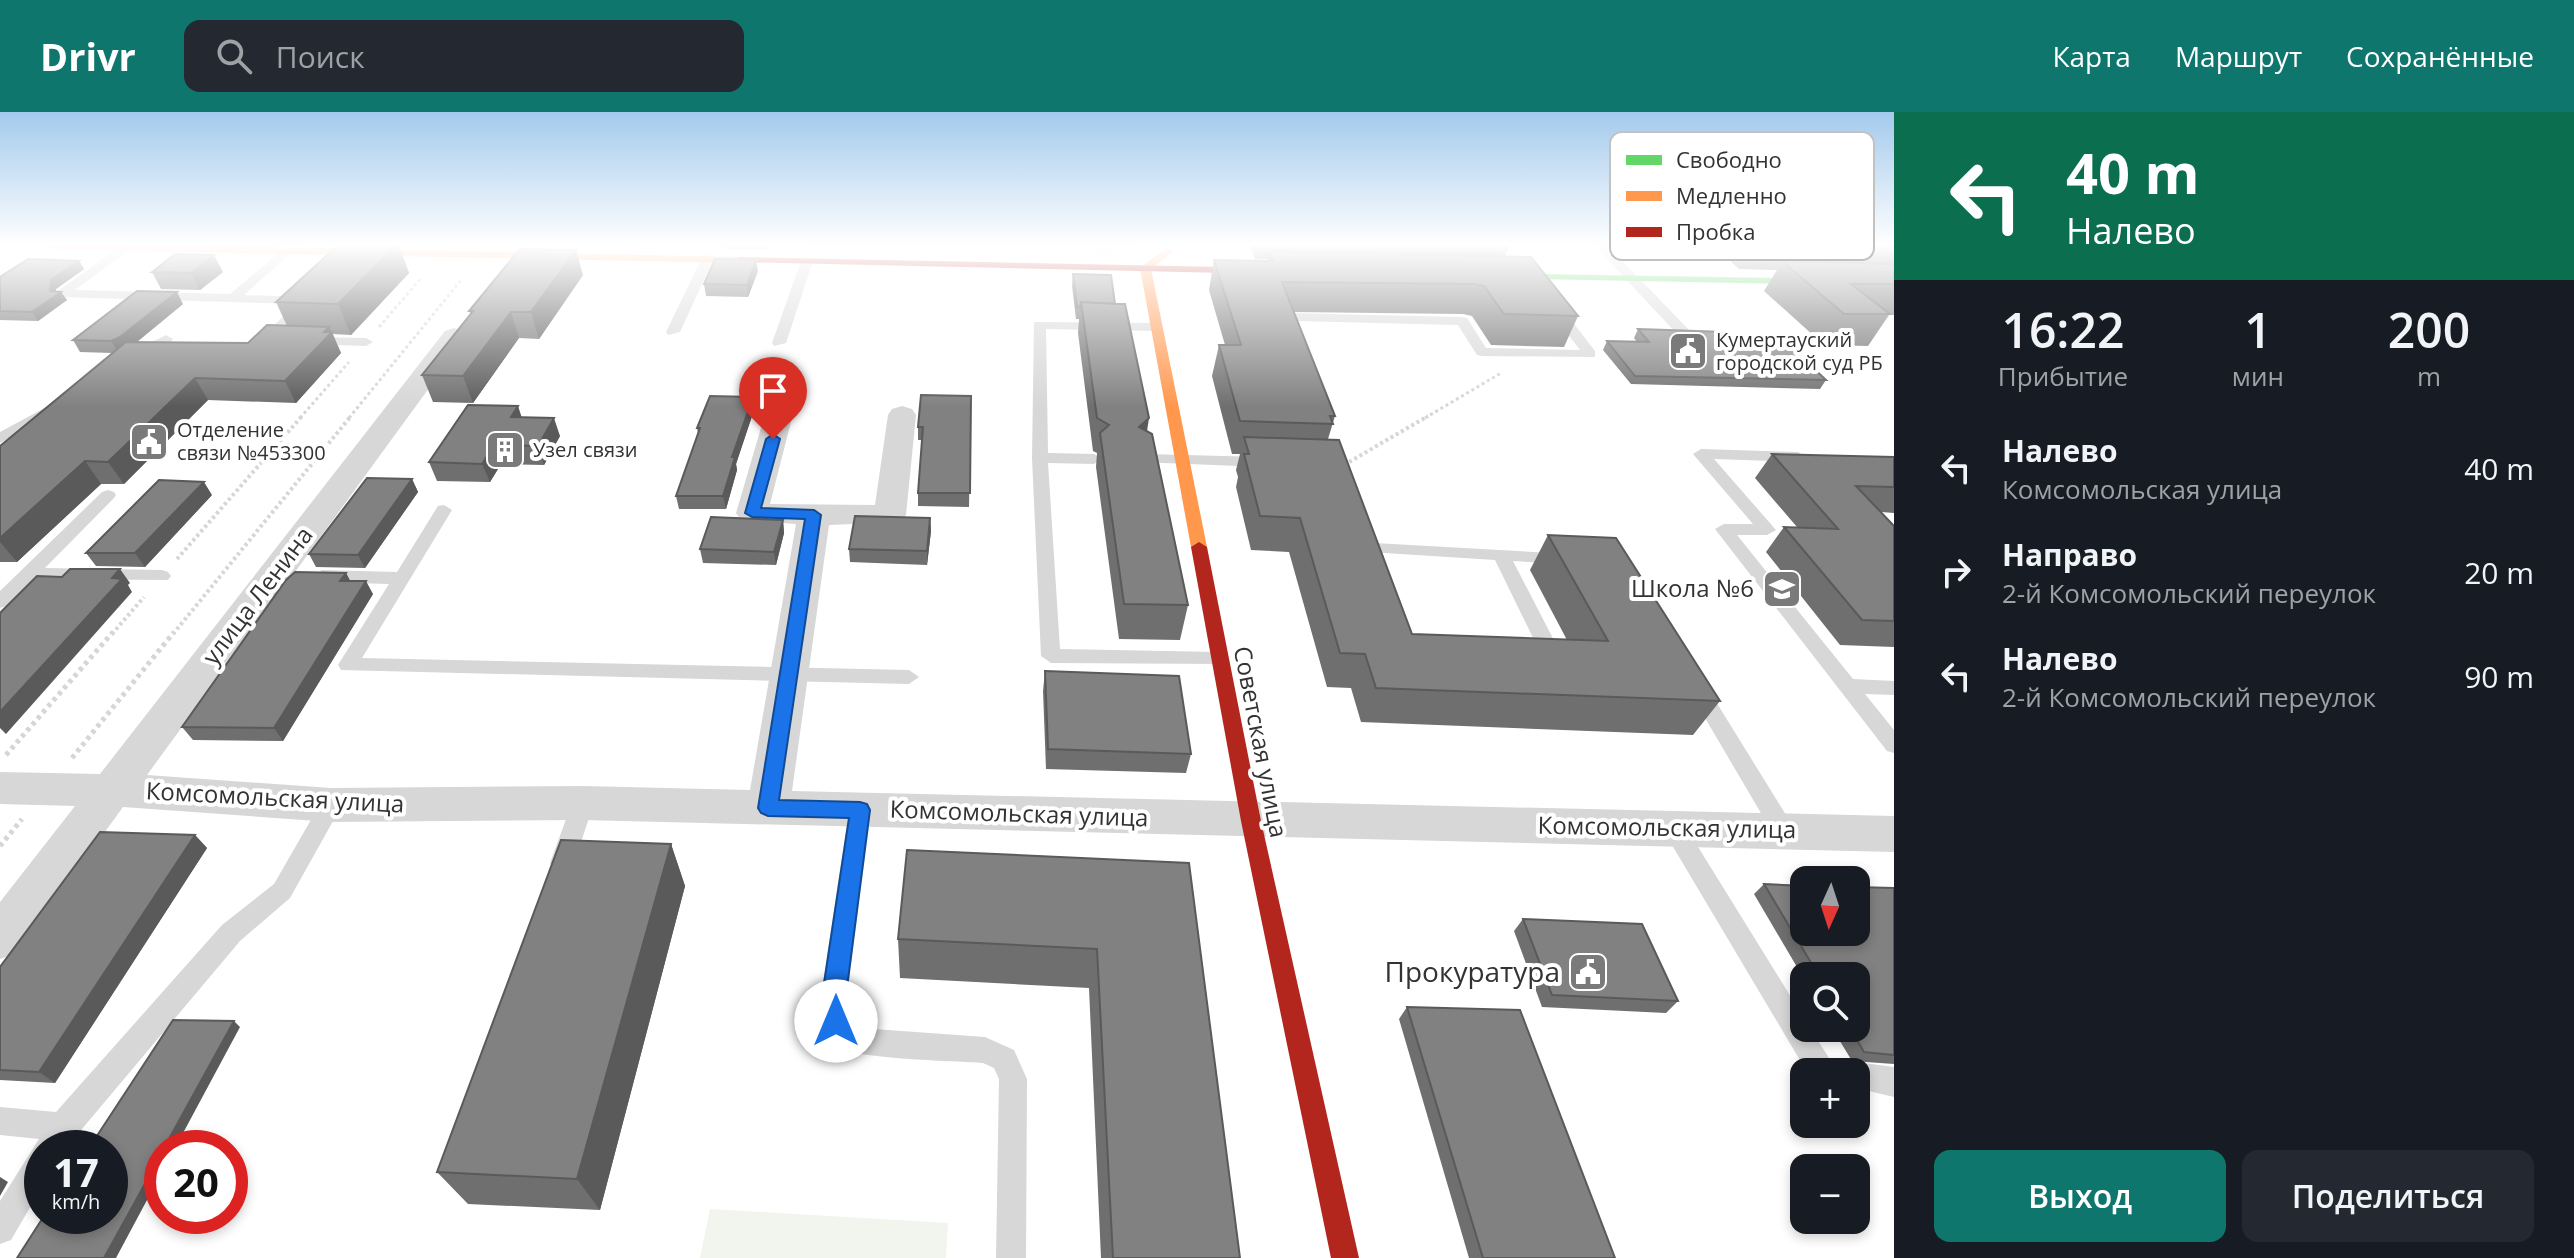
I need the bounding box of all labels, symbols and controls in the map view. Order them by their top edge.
search box [184,20,744,92]
text: Drivr [40,30,136,82]
icon: search [212,34,256,78]
text: Поиск [276,36,365,77]
text: Карта [2052,37,2131,75]
text: Маршрут [2175,37,2302,75]
text: Сохранённые [2346,37,2534,75]
legend [1610,132,1874,260]
text: 40 m [2066,134,2200,210]
text: Свободно [1676,144,1782,174]
icon: left [1934,144,2038,248]
text: Медленно [1676,180,1787,210]
text: Налево [2066,206,2196,255]
text: Пробка [1676,216,1755,246]
text: 16:22 [2001,297,2124,362]
text: 1 [2244,297,2272,362]
text: 200 [2388,297,2470,362]
place label: Кумертауский городской суд РБ [1716,326,1883,376]
public building icon: Кумертауский городской суд РБ [1667,330,1709,372]
pin [739,357,807,439]
text: Прибытие [1998,358,2128,394]
text: мин [2232,358,2284,394]
text: m [2417,358,2441,394]
icon: arrive [751,369,795,413]
place label: Отделение связи №453300 [177,416,326,466]
public building icon: Отделение связи №453300 [128,421,170,463]
building icon: Узел связи [484,429,526,471]
text: Налево [2002,430,2118,471]
place label: Узел связи [533,436,637,463]
icon: left [1934,446,1978,490]
text: 40 m [2464,448,2534,489]
text: Комсомольская улица [2002,471,2282,507]
street label: улица Ленина [194,519,320,671]
text: Направо [2002,534,2137,575]
icon: right [1934,550,1978,594]
text: 20 m [2464,552,2534,593]
school or university icon: Школа №6 [1761,568,1803,610]
place label: Школа №6 [1631,571,1754,604]
text: 2-й Комсомольский переулок [2002,575,2376,611]
text: Налево [2002,638,2118,679]
street label: Советская улица [1227,643,1296,840]
icon: left [1934,654,1978,698]
text: 90 m [2464,656,2534,697]
text: 2-й Комсомольский переулок [2002,679,2376,715]
street label: Комсомольская улица [145,773,405,820]
street label: Комсомольская улица [889,791,1149,834]
street label: Комсомольская улица [1537,808,1797,845]
north arrow [1790,866,1870,946]
map controls [1790,866,1870,1234]
public building icon: Прокуратура [1567,951,1609,993]
place label: Прокуратура [1385,952,1560,990]
button: search [1790,962,1870,1042]
position arrow [794,979,878,1063]
button: + [1790,1058,1870,1138]
speed limit sign: 20 [144,1130,248,1234]
text: 17 [53,1144,99,1199]
button: Выход [1934,1150,2226,1242]
button: Поделиться [2242,1150,2534,1242]
button: − [1790,1154,1870,1234]
text: km/h [52,1188,100,1215]

